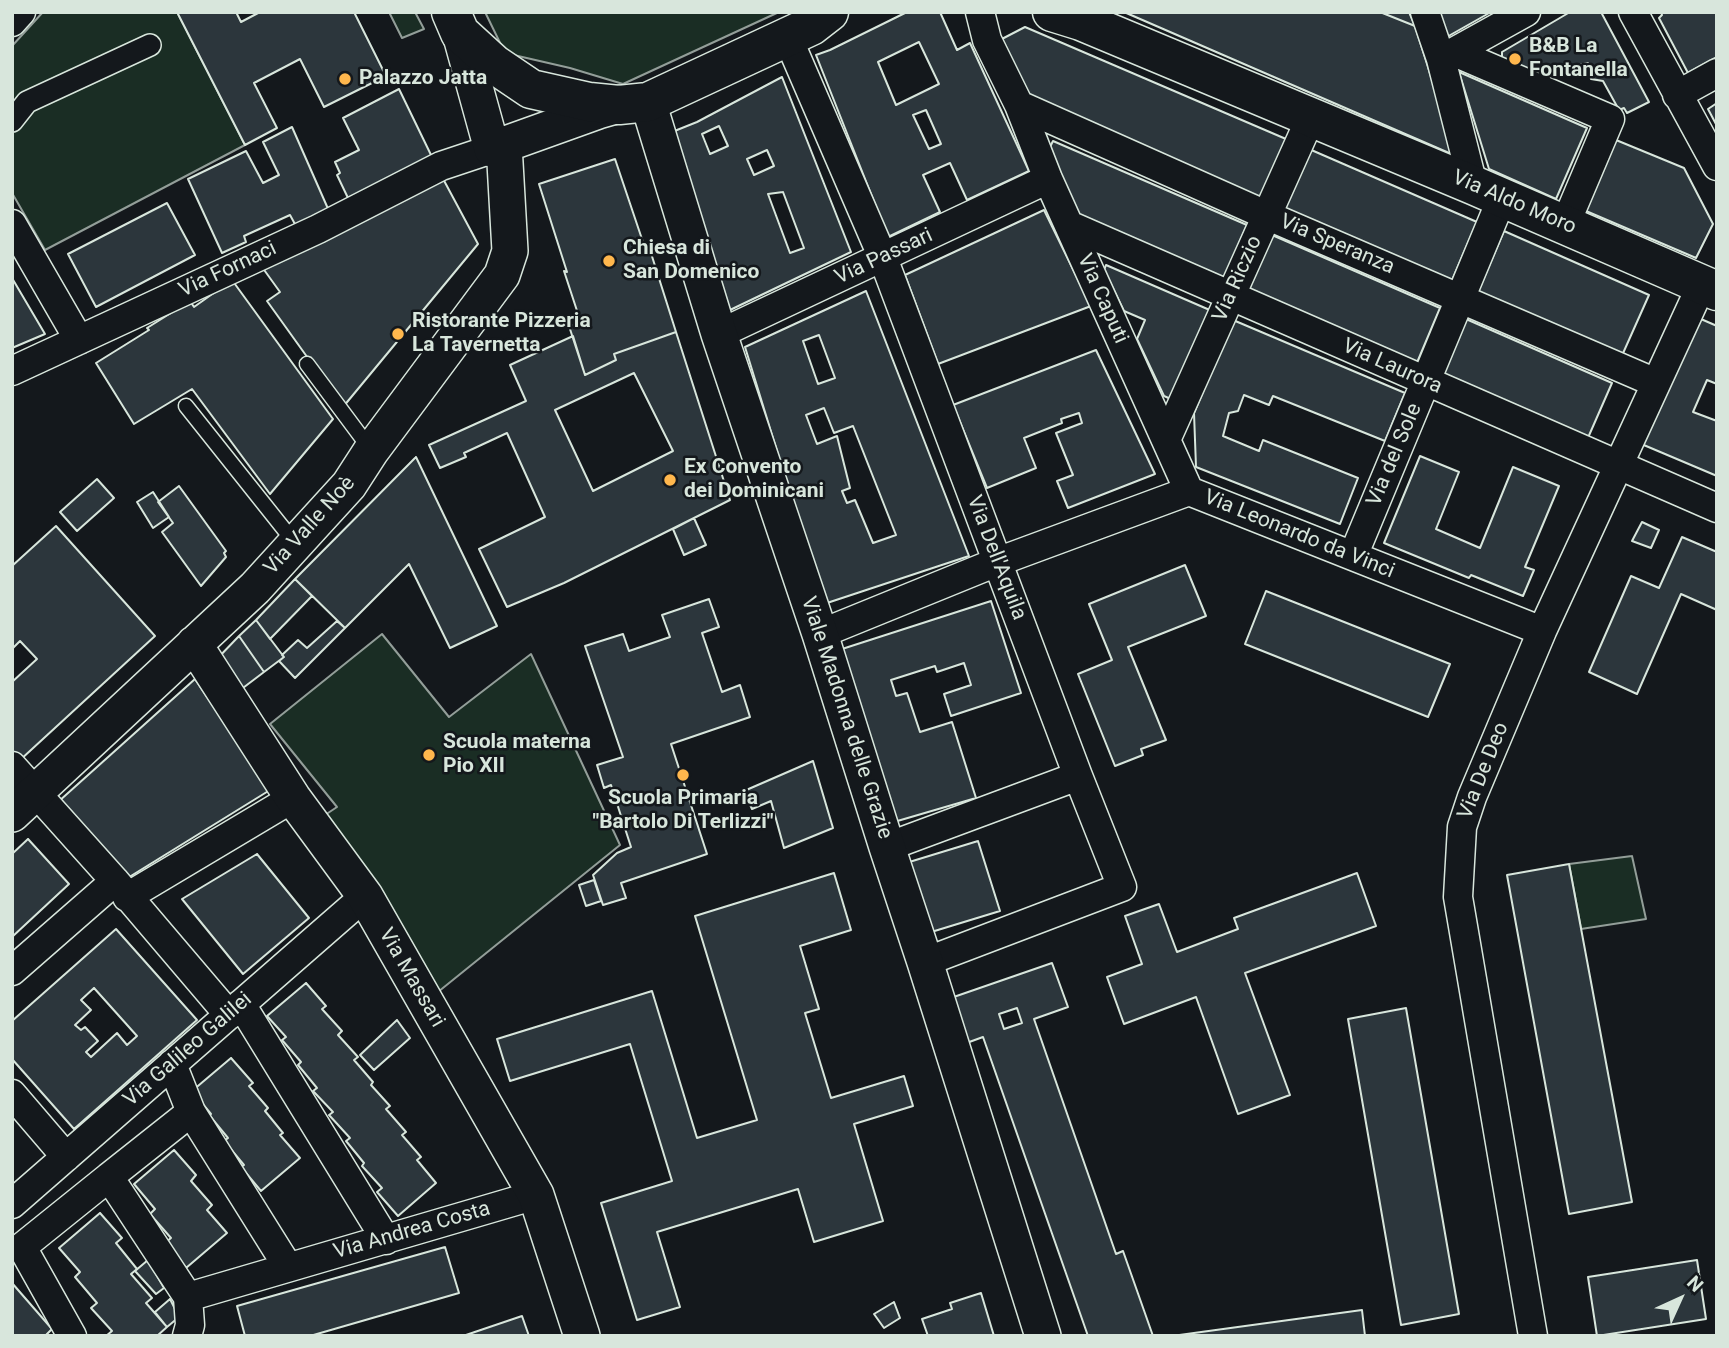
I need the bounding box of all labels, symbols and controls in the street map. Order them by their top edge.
place label: B&B La Fontanella [1529,34,1628,84]
marker: B&B La Fontanella [1507,51,1523,67]
place label: Palazzo Jatta [359,66,487,92]
marker: Palazzo Jatta [337,71,353,87]
street label: Via Aldo Moro [1448,166,1580,240]
street label: Via Speranza [1276,210,1398,280]
street label: Via Passari [831,223,937,291]
street label: Via Riczio [1208,232,1268,326]
street label: Via Fornaci [175,236,281,304]
place label: Chiesa di San Domenico [623,236,759,286]
street label: Via Caputi [1071,250,1133,348]
marker: Chiesa di San Domenico [601,253,617,269]
place label: Ristorante Pizzeria La Tavernetta [412,309,591,359]
marker: Ristorante Pizzeria La Tavernetta [390,326,406,342]
street label: Via Laurora [1338,334,1446,400]
street label: Via del Sole [1362,400,1428,510]
place label: Ex Convento dei Dominicani [684,455,824,505]
street label: Via Valle Noè [259,471,361,581]
marker: Ex Convento dei Dominicani [662,472,678,488]
street label: Via Leonardo da Vinci [1200,485,1398,585]
street label: Via Dell'Aquila [961,492,1031,624]
street label: Viale Madonna delle Grazie [795,594,897,842]
street label: Via De Deo [1453,719,1515,823]
place label: Scuola materna Pio XII [443,730,591,780]
marker: Scuola materna Pio XII [421,747,437,763]
marker: Scuola Primaria "Bartolo Di Terlizzi" [675,767,691,783]
place label: Scuola Primaria "Bartolo Di Terlizzi" [592,786,774,836]
street label: Via Massari [373,924,449,1032]
street label: Via Galileo Galilei [119,987,257,1113]
street label: Via Andrea Costa [331,1197,493,1265]
north arrow [1645,1264,1715,1334]
text: N [1682,1271,1708,1297]

